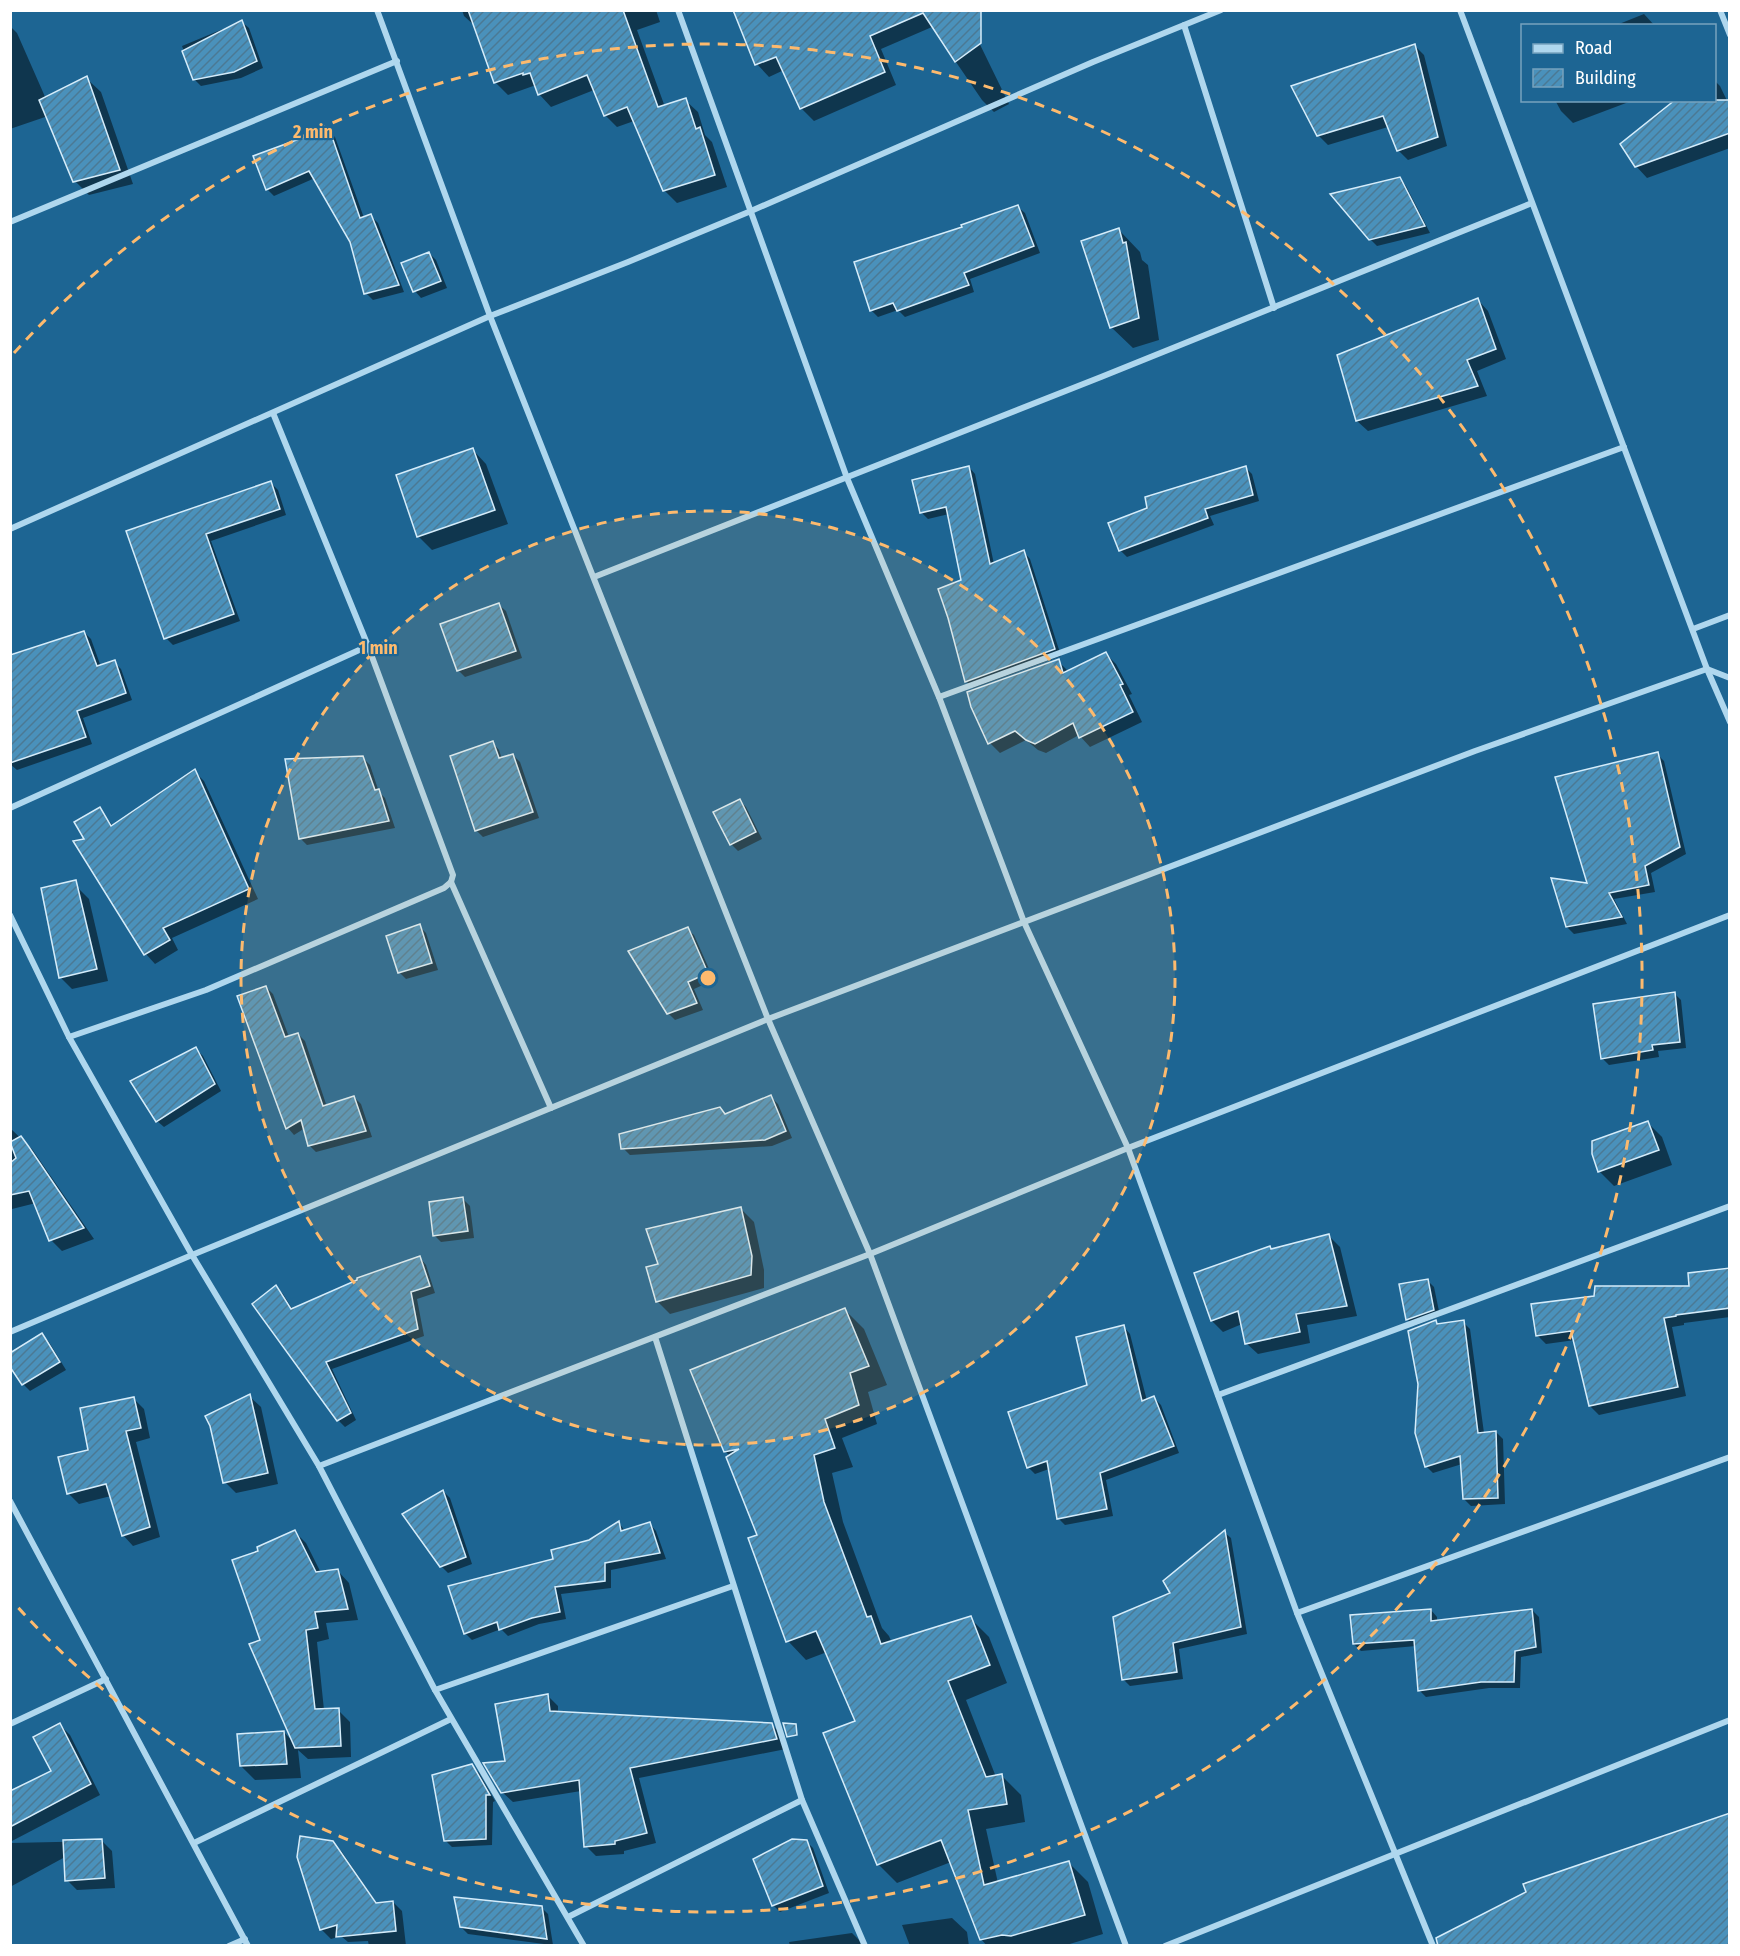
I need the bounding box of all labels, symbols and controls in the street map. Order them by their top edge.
legend [1521,24,1716,102]
text: Road [1575,37,1612,59]
text: Building [1575,67,1636,89]
text: 2 min [292,121,333,143]
text: 1 min [358,637,398,659]
centre of rings [698,968,718,988]

